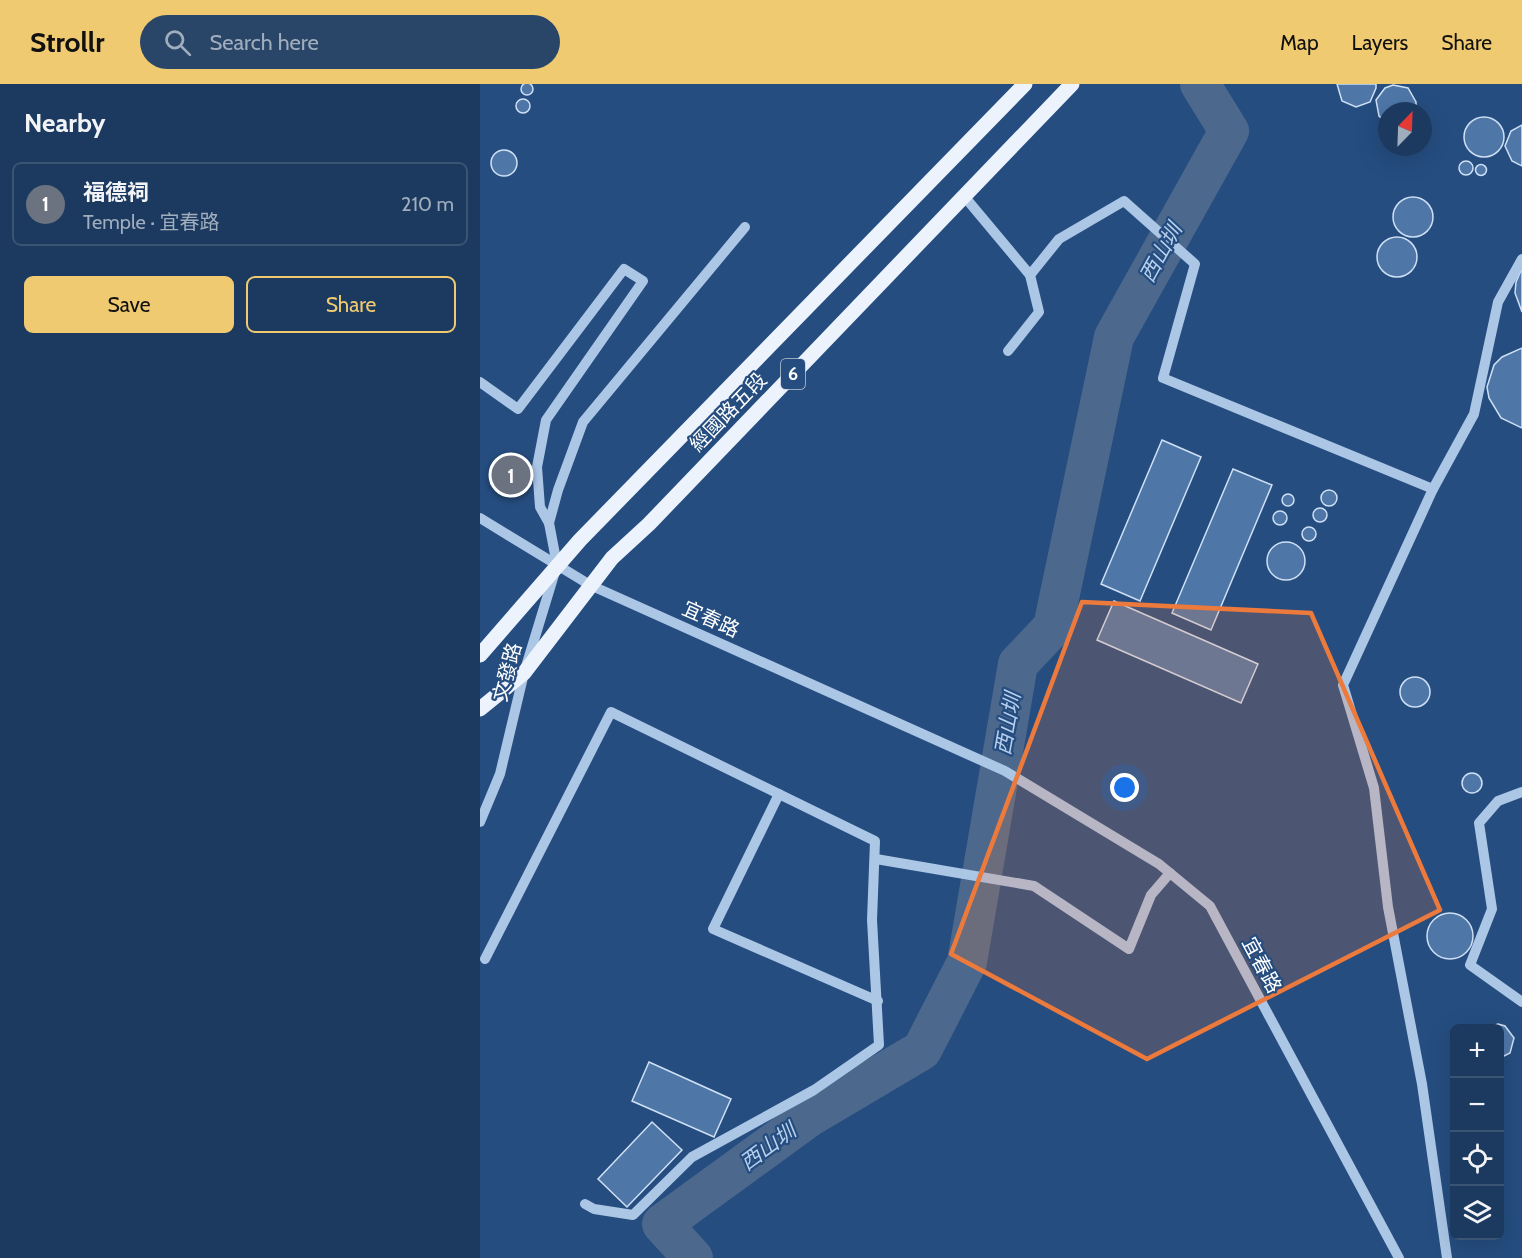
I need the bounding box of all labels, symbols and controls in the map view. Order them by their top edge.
search box [140,15,560,69]
text: Strollr [30,25,104,59]
icon: search [161,26,194,59]
text: Search here [209,29,319,56]
text: Map [1280,30,1319,55]
text: Layers [1352,30,1408,55]
text: Share [1441,30,1492,55]
north arrow [1378,102,1432,156]
text: Nearby [24,107,105,139]
text: 福德祠 [83,179,149,206]
text: 1 [42,192,49,216]
text: 210 m [401,192,454,216]
text: Temple · 宜春路 [83,210,220,234]
water label: 西山圳 [1134,217,1188,286]
button: Save [24,276,234,333]
button: Share [246,276,456,333]
road number: 6 [781,359,805,389]
street label: 經國路五段 [685,368,771,456]
pin: 1 [492,452,531,498]
street label: 宜春路 [679,596,743,642]
street label: 文發路 [488,640,526,704]
water label: 西山圳 [990,688,1026,757]
your location [1110,773,1139,802]
street label: 宜春路 [1237,933,1287,997]
map controls [1450,1024,1504,1240]
button: + [1450,1024,1504,1078]
button: − [1450,1078,1504,1132]
water label: 西山圳 [735,1116,803,1175]
button: locate [1450,1132,1504,1186]
button: layers [1450,1186,1504,1240]

